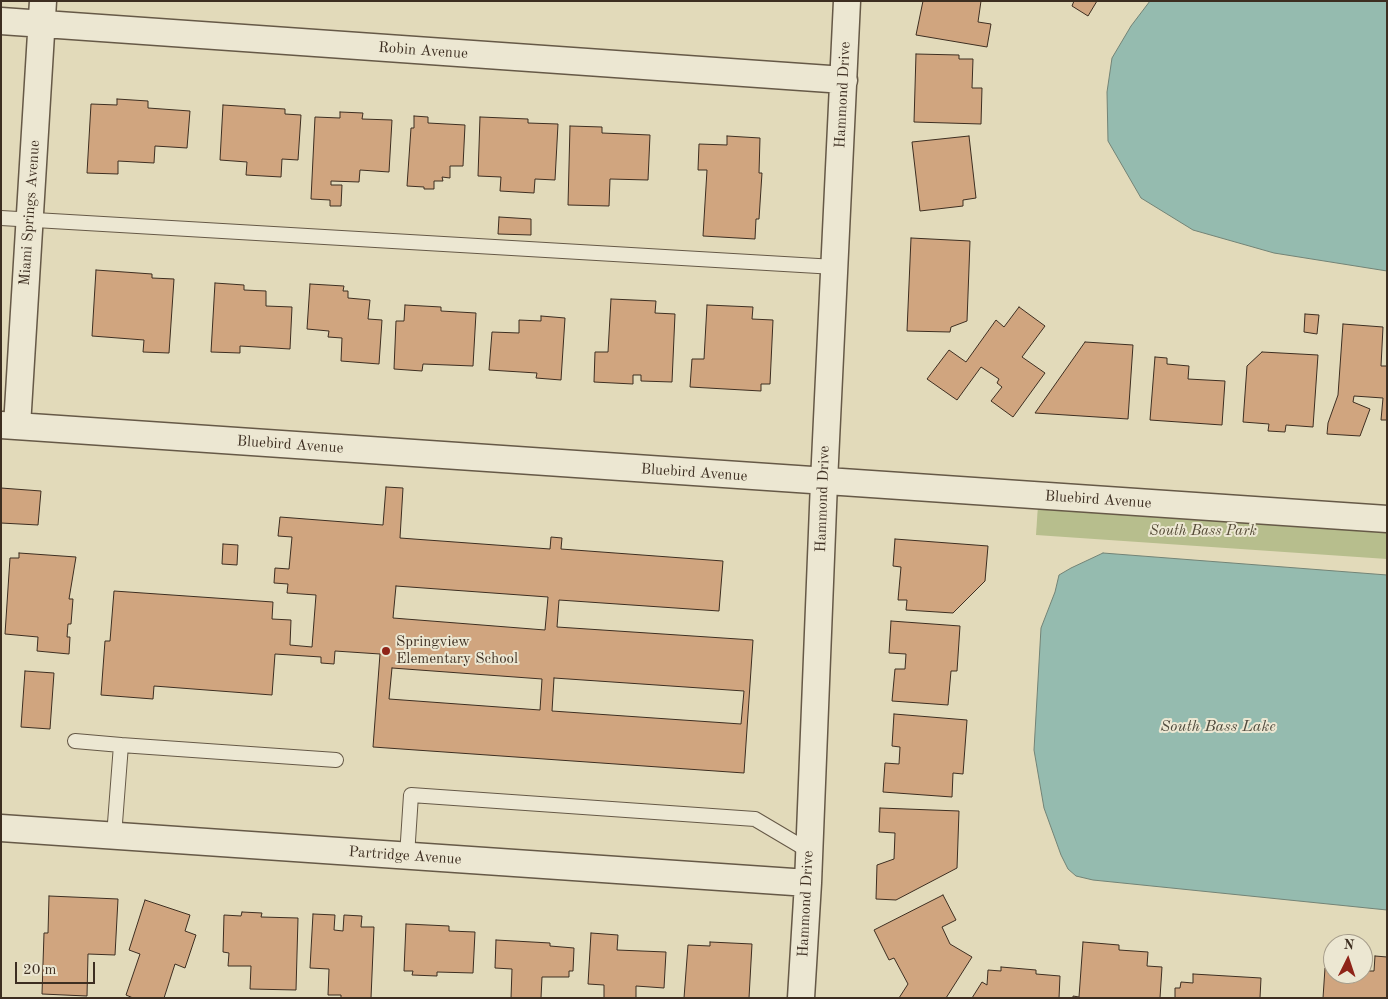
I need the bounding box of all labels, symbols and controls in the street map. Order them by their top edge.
street label: Robin Avenue [378,39,468,63]
street label: Hammond Drive [831,41,855,149]
street label: Miami Springs Avenue [16,140,44,286]
street label: Bluebird Avenue [236,432,344,458]
street label: Hammond Drive [812,445,834,553]
street label: Bluebird Avenue [640,460,748,486]
street label: Bluebird Avenue [1044,487,1152,513]
park label: South Bass Park [1149,522,1257,540]
place label: Springview Elementary School [396,633,518,668]
marker: Springview Elementary School [380,645,392,657]
water label: South Bass Lake [1160,717,1276,737]
street label: Partridge Avenue [348,843,462,869]
street label: Hammond Drive [794,850,818,958]
north arrow [1323,934,1373,984]
text: N [1343,938,1355,952]
scale bar [18,952,98,984]
text: 20 m [23,963,57,978]

